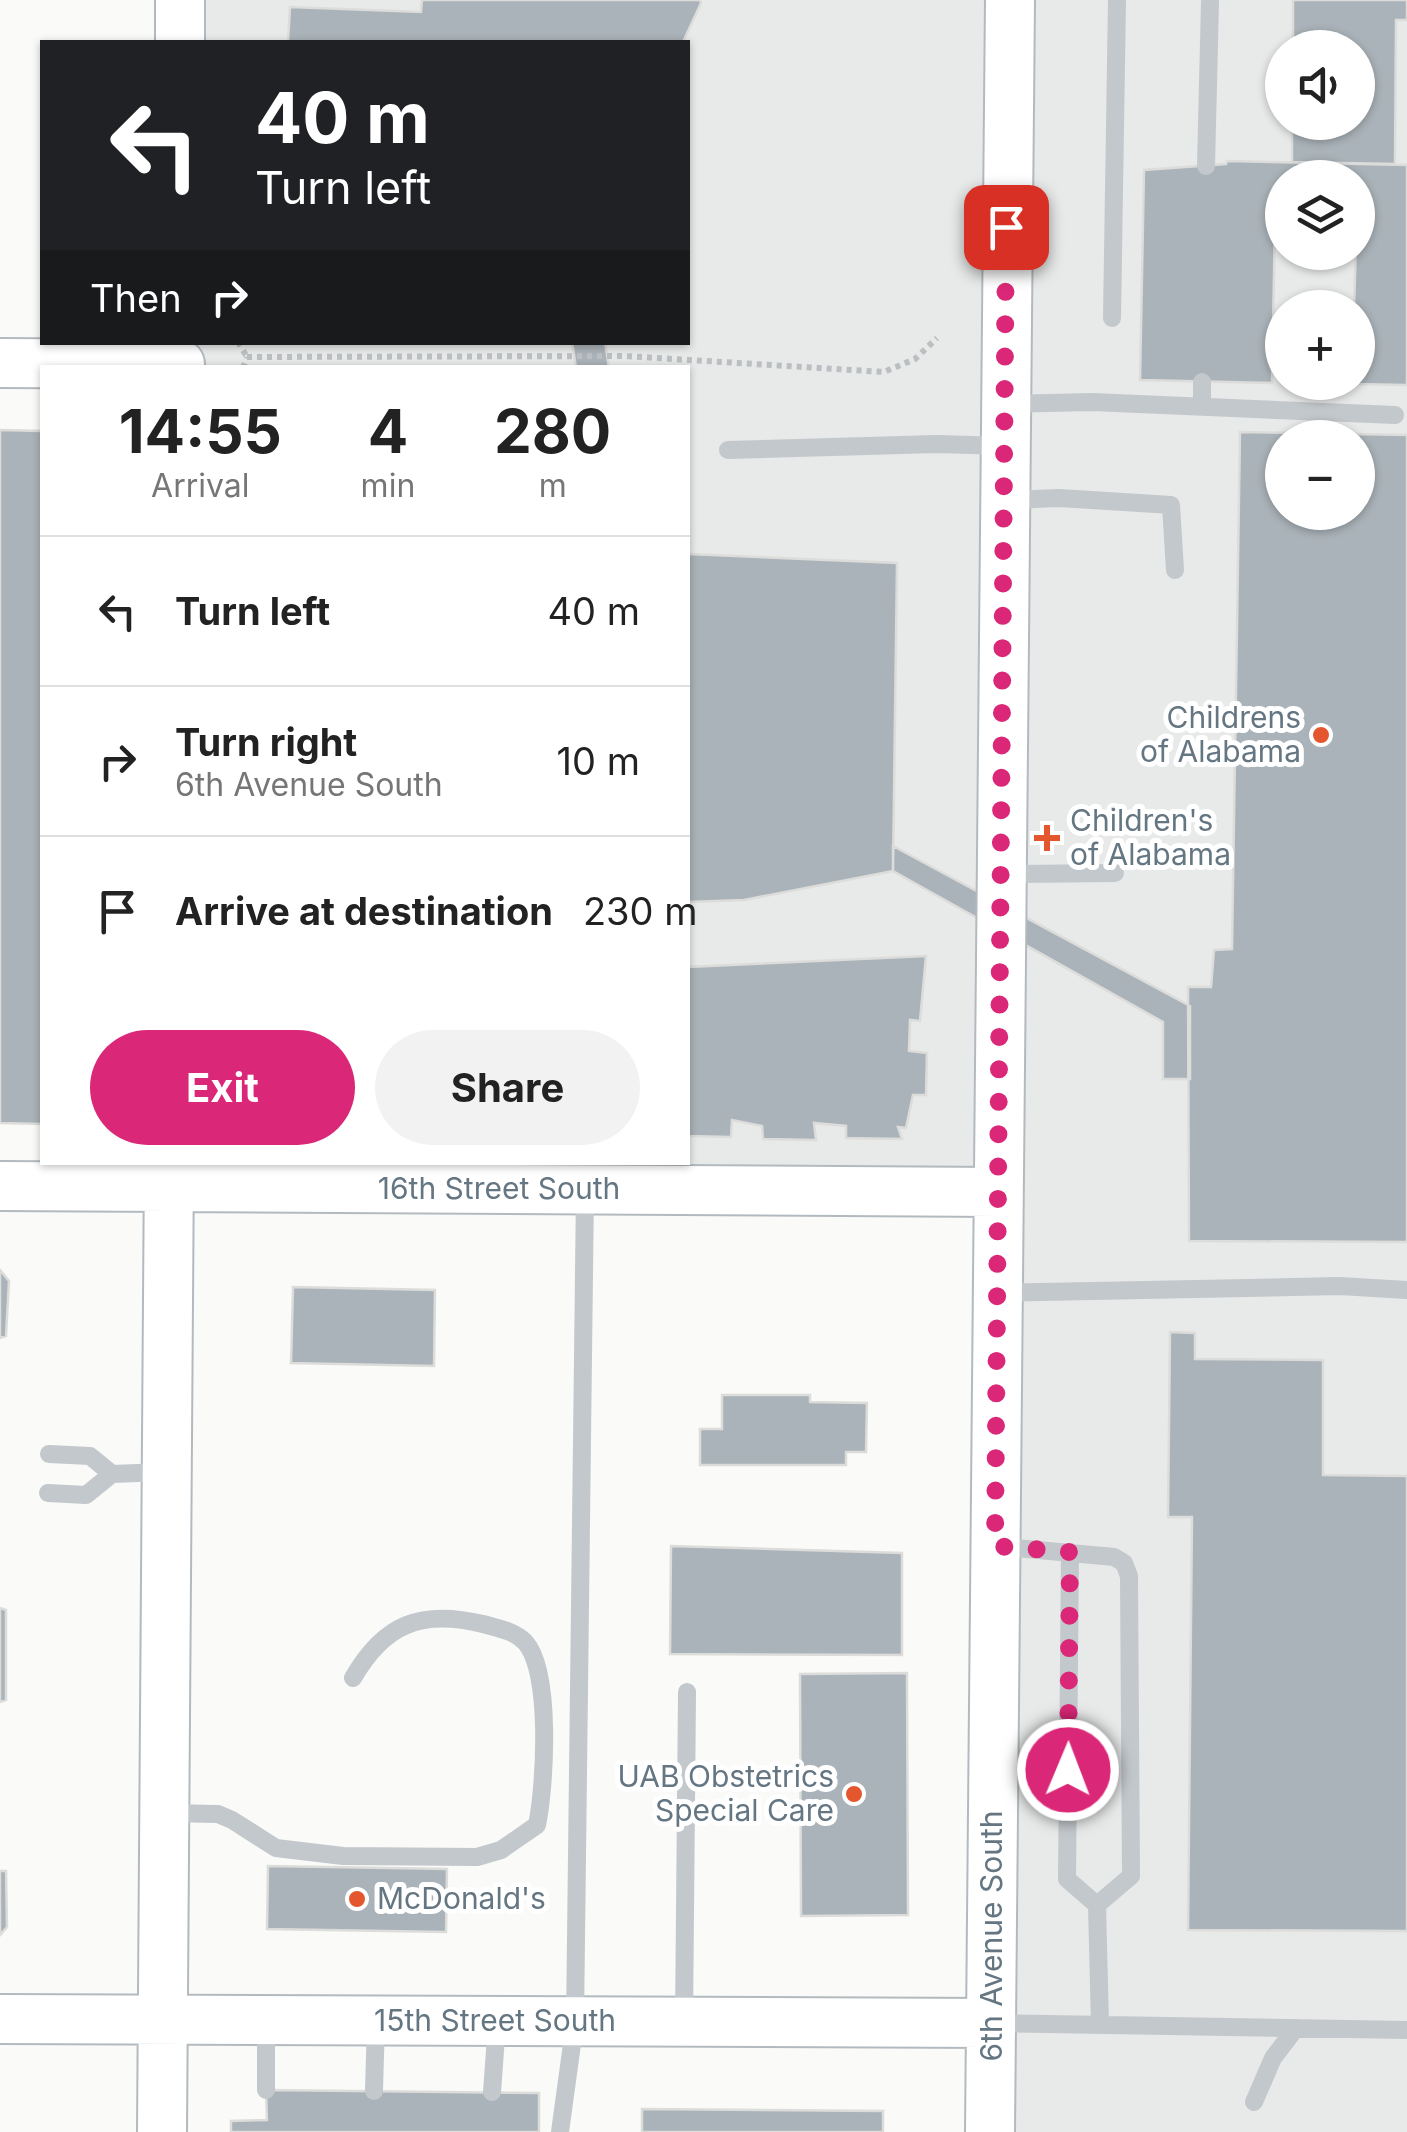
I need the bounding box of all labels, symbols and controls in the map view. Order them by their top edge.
map controls [1265,30,1375,530]
button: sound [1265,30,1375,140]
text: 40 m [255,75,430,160]
icon: left [90,80,220,210]
text: Turn left [255,160,431,215]
button: layers [1265,160,1375,270]
pin [964,185,1049,270]
icon: arrive [979,200,1034,255]
icon: right [202,270,257,325]
text: Then [90,275,182,321]
button: + [1265,290,1375,400]
text: 14:55 [119,395,282,467]
text: 4 [368,395,408,467]
text: 280 [494,395,611,467]
button: − [1265,420,1375,530]
text: Arrival [151,466,250,505]
text: min [361,466,415,505]
text: m [539,466,567,505]
icon: left [90,584,145,639]
text: Turn left [175,588,330,634]
text: 40 m [548,588,640,634]
place label: Childrens of Alabama [1140,699,1301,769]
text: Turn right [175,719,357,765]
marker: Childrens of Alabama [1310,724,1332,746]
icon: right [90,734,145,789]
text: 10 m [557,738,640,784]
text: 6th Avenue South [175,765,443,804]
place label: Children's of Alabama [1070,802,1231,872]
marker: Children's of Alabama [1034,825,1060,851]
icon: arrive [90,884,145,939]
text: Arrive at destination [175,888,553,934]
text: 230 m [583,888,697,934]
button: Exit [90,1030,355,1145]
button: Share [375,1030,640,1145]
street label: 16th Street South [378,1170,620,1206]
position arrow [1016,1718,1120,1822]
place label: UAB Obstetrics Special Care [618,1758,834,1828]
marker: UAB Obstetrics Special Care [843,1783,865,1805]
street label: 6th Avenue South [973,1811,1009,2061]
place label: McDonald's [377,1880,546,1916]
marker: McDonald's [346,1888,368,1910]
street label: 15th Street South [374,2002,616,2038]

